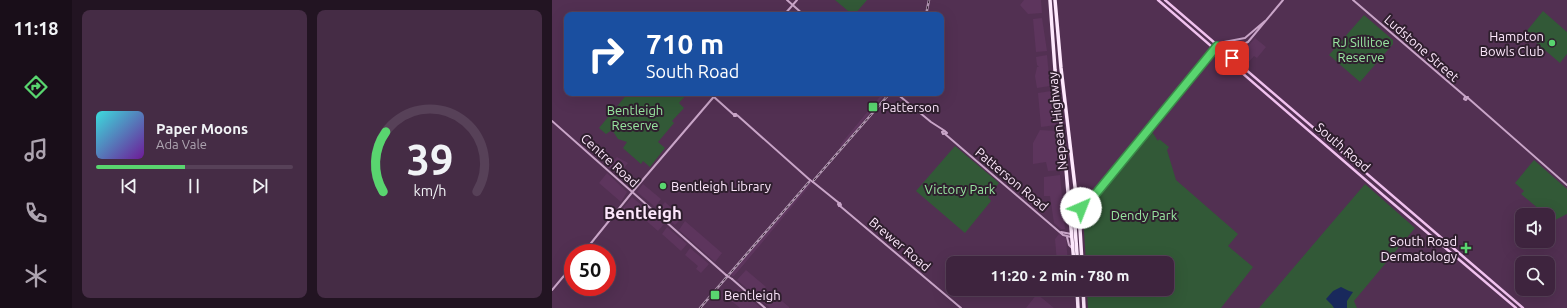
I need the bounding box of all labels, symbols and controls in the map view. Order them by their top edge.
street label: Ludstone Street [1382,12,1462,84]
text: 11:18 [13,18,59,38]
icon: right [580,28,632,80]
text: 710 m [646,28,724,59]
place label: Hampton Bowls Club [1480,29,1544,58]
park label: RJ Sillitoe Reserve [1332,35,1390,64]
marker: Hampton Bowls Club [1547,38,1557,48]
pin [1215,41,1249,75]
icon: arrive [1221,47,1243,69]
text: South Road [646,61,739,81]
street label: Nepean Highway [1045,71,1069,171]
icon: directions [22,73,50,101]
place label: Patterson [882,100,939,114]
marker: Patterson [867,101,879,113]
park label: Bentleigh Reserve [607,103,663,132]
text: Paper Moons [156,120,248,137]
street label: South Road [1313,120,1373,174]
street label: Centre Road [578,130,642,190]
icon: music [22,136,50,164]
text: 39 [406,136,453,183]
text: Ada Vale [156,137,207,151]
street label: Patterson Road [973,145,1051,213]
icon: previous [118,175,140,197]
icon: pause [183,175,205,197]
icon: next [249,175,271,197]
place label: Bentleigh Library [671,179,771,193]
marker: Bentleigh Library [658,181,668,191]
park label: Victory Park [925,182,996,196]
text: km/h [413,183,446,199]
position arrow [1060,187,1102,229]
icon: phone [22,199,50,227]
district label: Bentleigh [604,203,682,222]
park label: Dendy Park [1111,208,1178,222]
map controls [1515,208,1555,296]
button: sound [1515,208,1555,248]
street label: Brewer Road [867,214,933,274]
place label: South Road Dermatology [1380,234,1457,263]
marker: South Road Dermatology [1460,242,1472,254]
speed limit sign: 50 [564,244,616,296]
button: search [1515,256,1555,296]
icon: climate [22,262,50,290]
text: 11:20 · 2 min · 780 m [991,267,1129,284]
place label: Bentleigh [724,288,781,302]
marker: Bentleigh [709,289,721,301]

